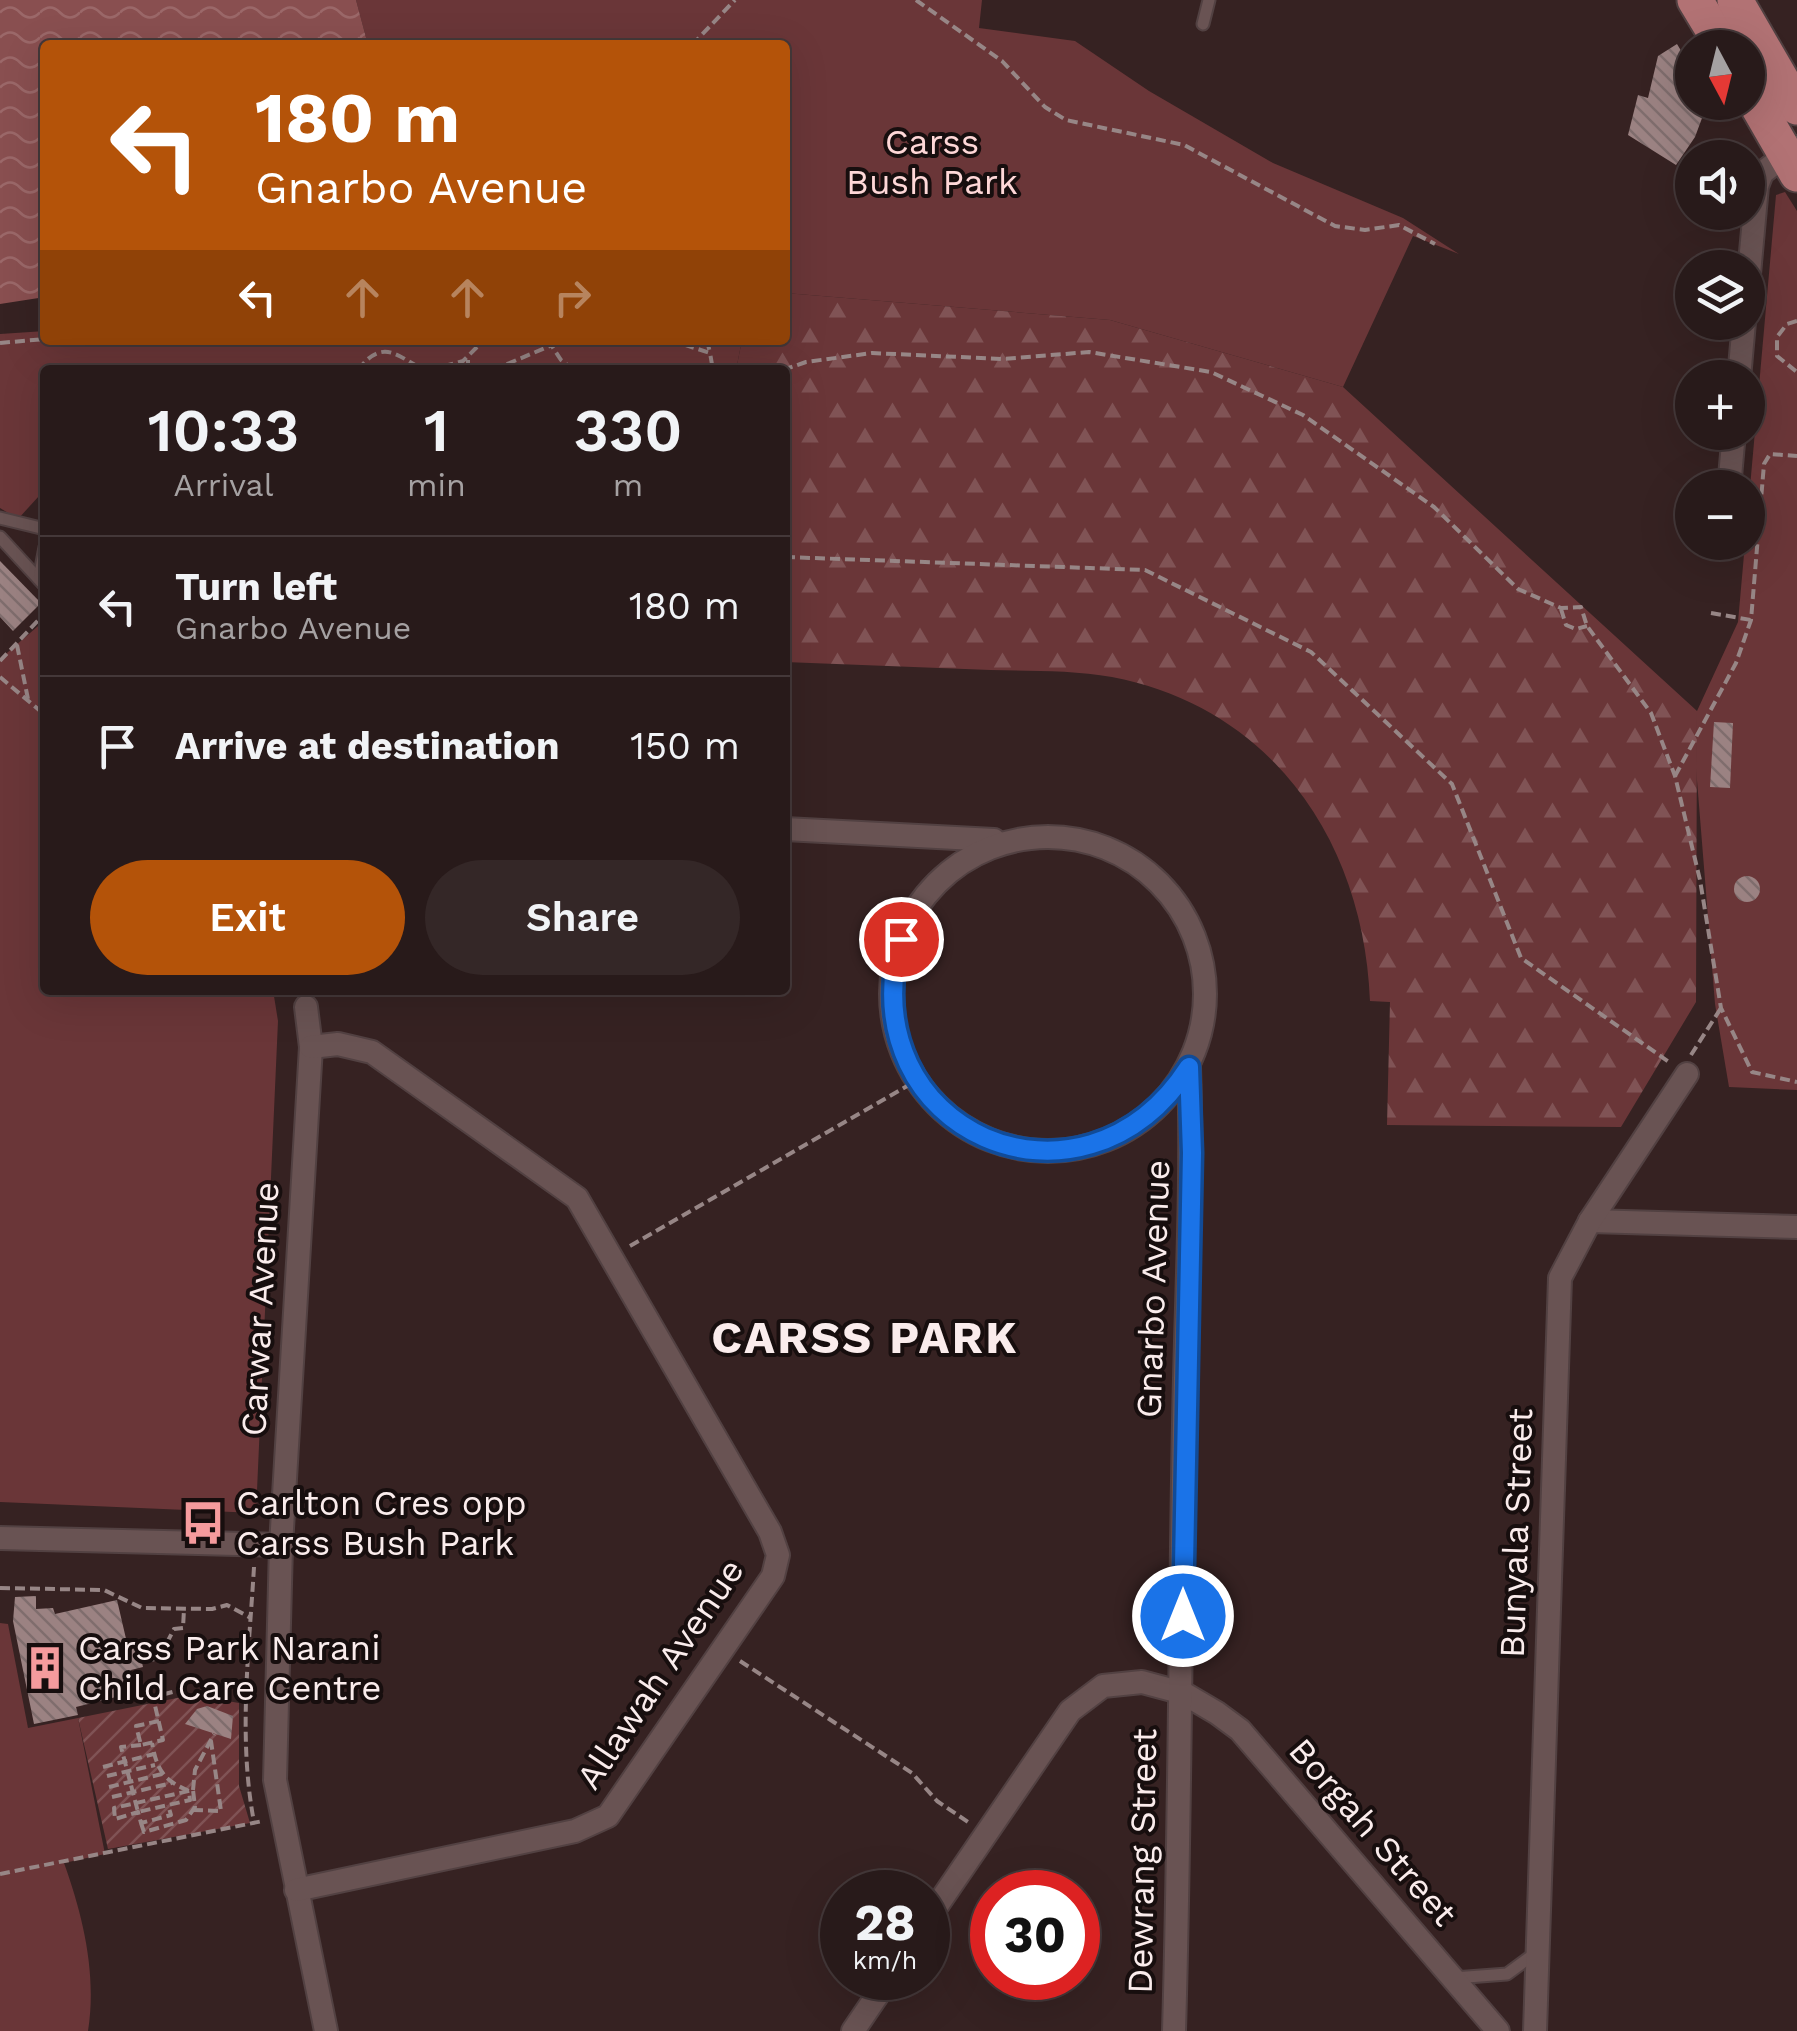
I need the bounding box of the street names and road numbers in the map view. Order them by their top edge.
street label: Gnarbo Avenue [1128,1159,1178,1419]
street label: Carwar Avenue [232,1181,288,1437]
street label: Bunyala Street [1491,1407,1541,1659]
street label: Allawah Avenue [567,1551,753,1797]
street label: Dewrang Street [1119,1728,1165,1994]
street label: Borgah Street [1280,1730,1466,1935]

